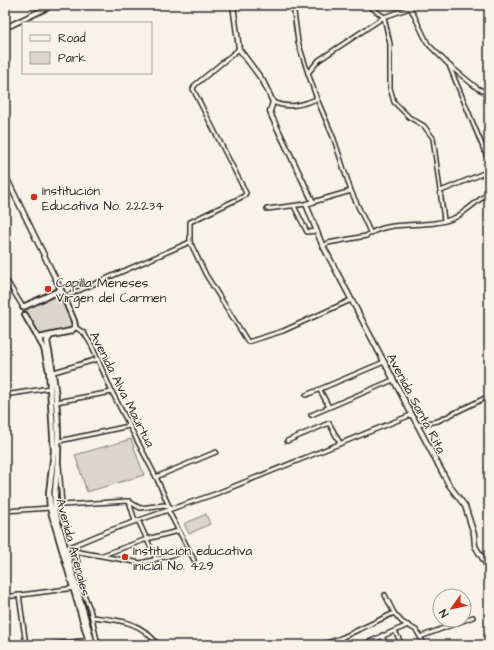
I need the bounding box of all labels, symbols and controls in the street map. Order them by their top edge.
legend [22,22,152,74]
text: Road [58,30,86,47]
text: Park [58,50,86,67]
place label: Institución Educativa No. 22234 [42,182,164,215]
marker: Institución Educativa No. 22234 [29,192,39,202]
place label: Capilla Meneses Virgen del Carmen [56,274,167,308]
marker: Capilla Meneses Virgen del Carmen [43,284,53,294]
street label: Avenida Alva Maúrtua [85,329,159,451]
street label: Avenida Santa Rita [382,350,450,457]
street label: Avenida Arenales [51,496,95,598]
place label: Institución educativa inicial No. 429 [133,542,252,575]
marker: Institución educativa inicial No. 429 [120,552,130,562]
north arrow [432,588,472,628]
text: N [436,606,452,620]

